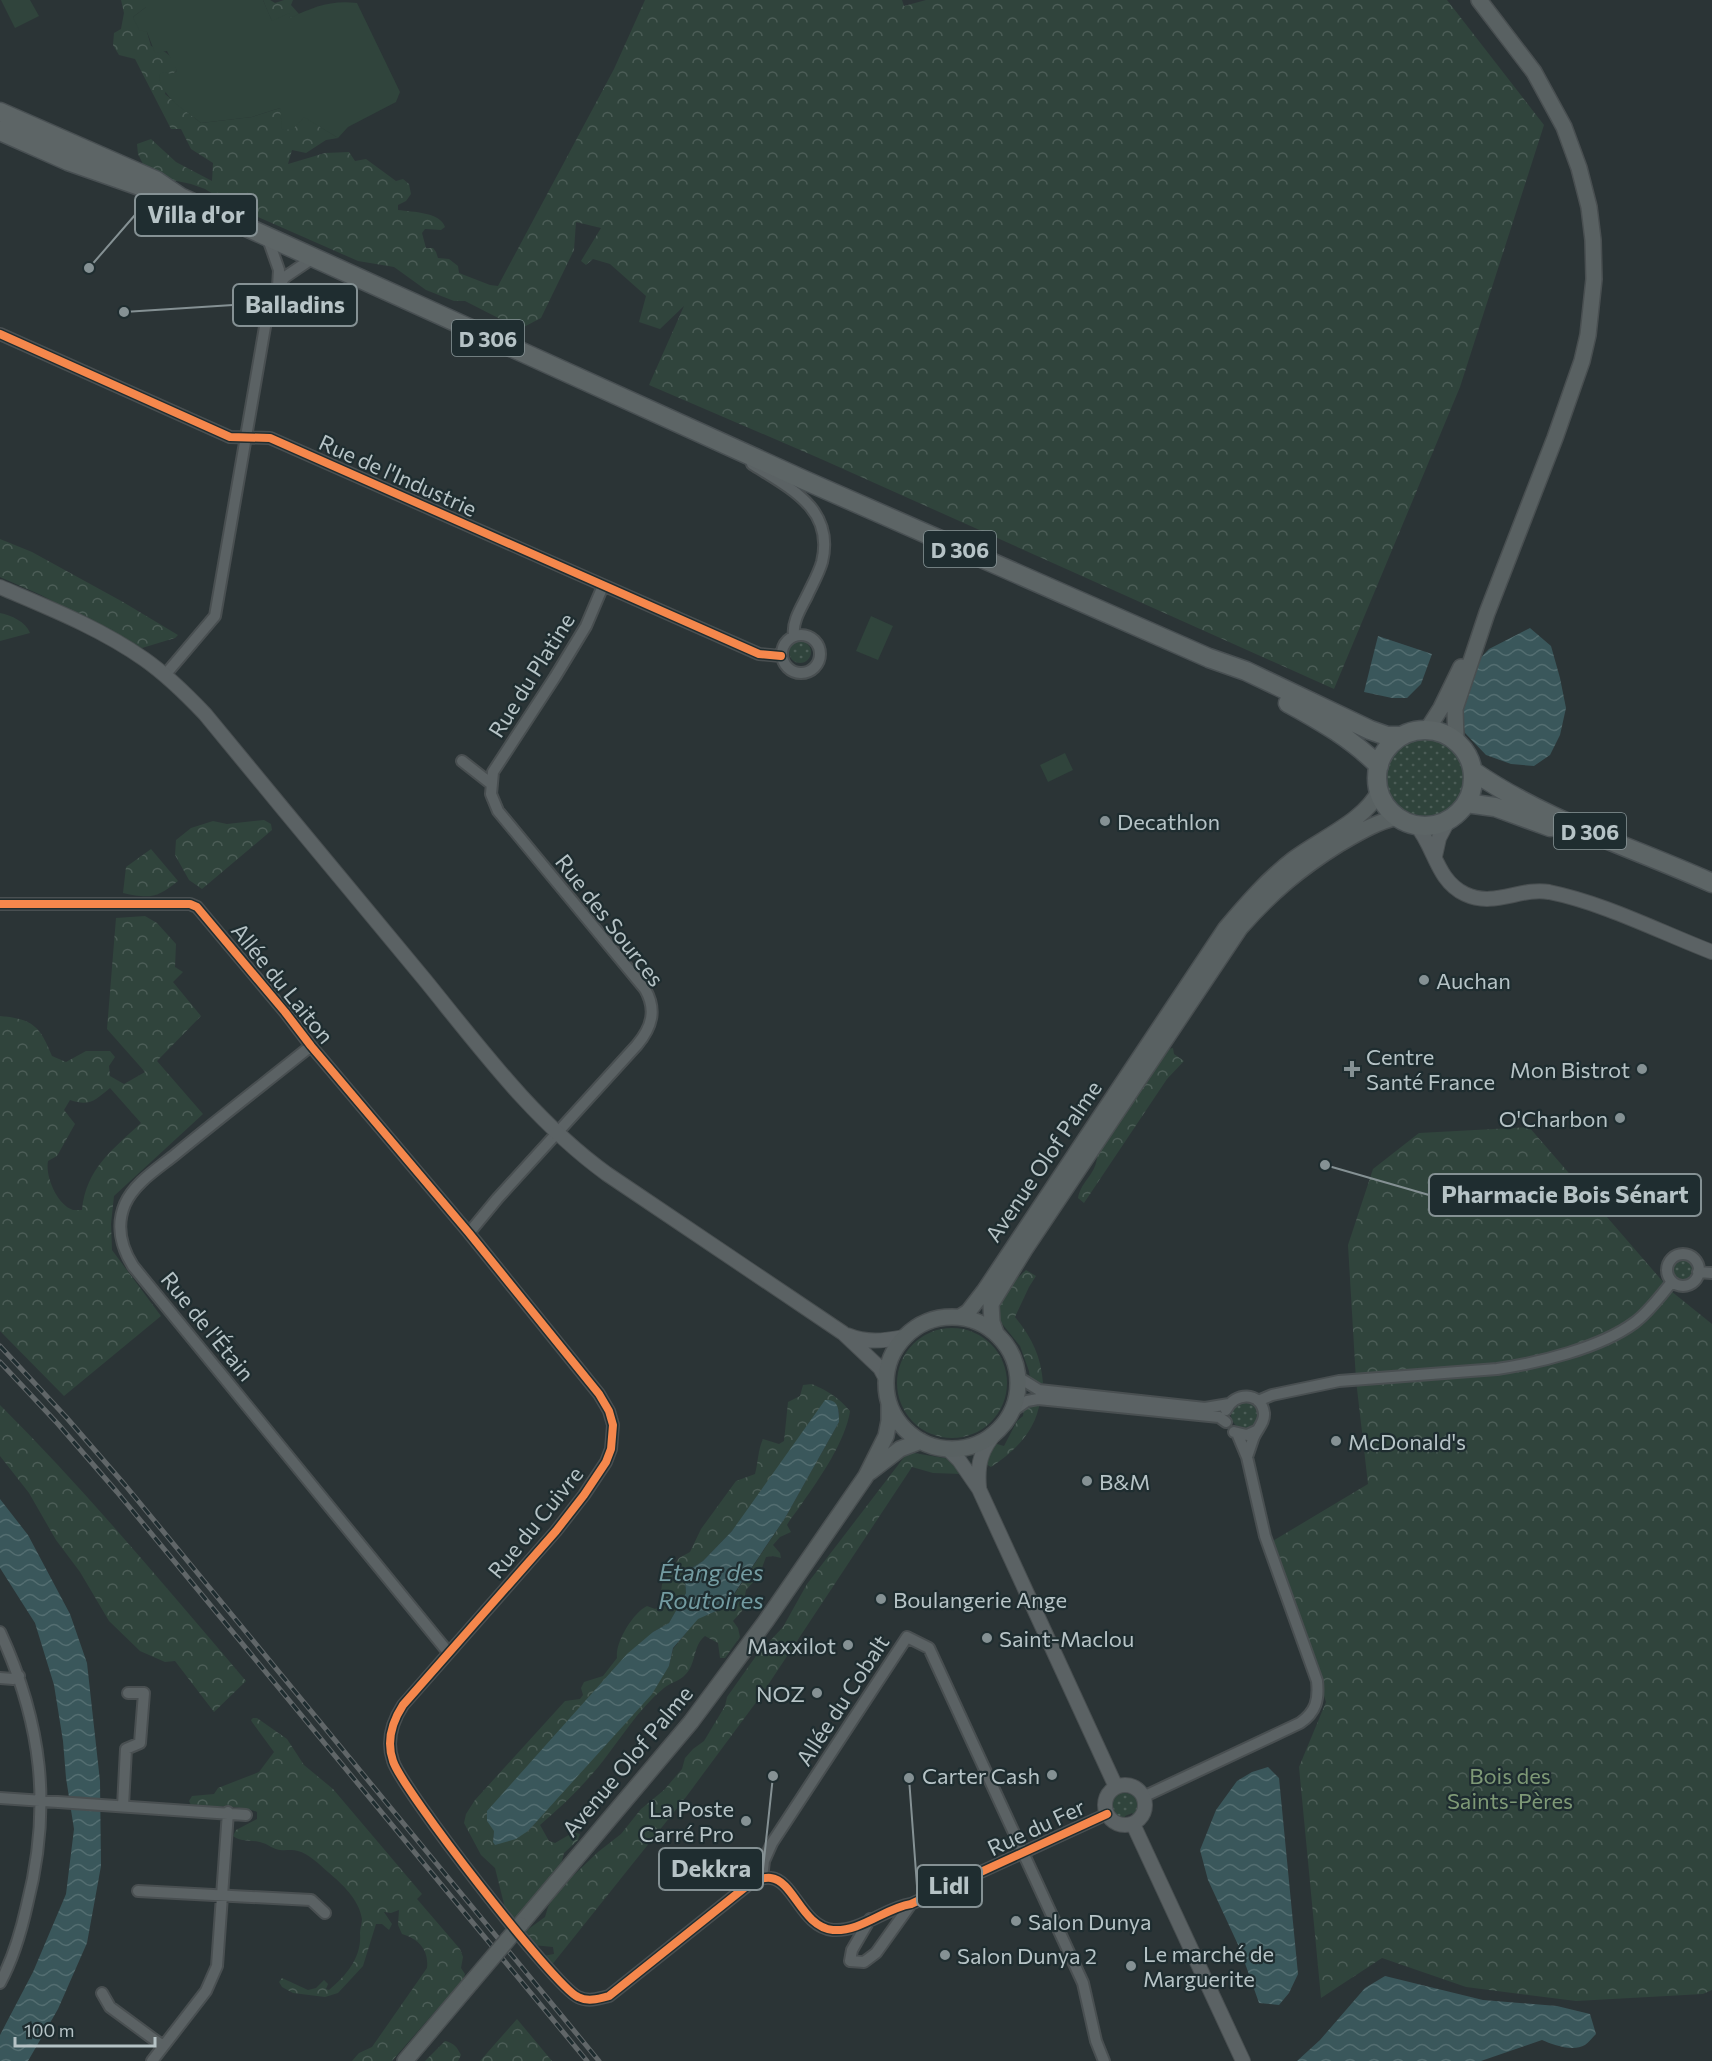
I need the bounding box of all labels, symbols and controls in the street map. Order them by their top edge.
callout: Villa d'or [135,194,257,236]
text: Villa d'or [147,199,245,228]
callout: Balladins [233,284,357,326]
text: Balladins [245,289,345,318]
road number: D 306 [452,320,524,356]
street label: Rue de l'Industrie [315,428,481,522]
road number: D 306 [924,531,996,567]
street label: Rue du Platine [482,608,580,742]
place label: Decathlon [1117,808,1220,835]
road number: D 306 [1554,813,1626,849]
marker: Decathlon [1098,814,1112,828]
street label: Rue des Sources [550,848,670,992]
street label: Allée du Laiton [226,917,340,1049]
place label: Auchan [1436,967,1511,994]
marker: Auchan [1417,973,1431,987]
place label: Centre Santé France [1366,1043,1495,1095]
place label: Mon Bistrot [1510,1056,1630,1083]
marker: Centre Santé France [1343,1060,1361,1078]
marker: Mon Bistrot [1635,1062,1649,1076]
street label: Avenue Olof Palme [979,1075,1107,1247]
place label: O'Charbon [1499,1105,1608,1132]
marker: O'Charbon [1613,1111,1627,1125]
callout: Pharmacie Bois Sénart [1429,1174,1701,1216]
text: Pharmacie Bois Sénart [1441,1179,1689,1208]
street label: Rue de l'Étain [156,1266,260,1386]
place label: McDonald's [1348,1428,1466,1455]
marker: McDonald's [1329,1434,1343,1448]
street label: Rue du Cuivre [482,1461,588,1583]
place label: B&M [1099,1468,1150,1495]
marker: B&M [1080,1474,1094,1488]
water label: Étang des Routoires [658,1557,764,1614]
place label: Boulangerie Ange [893,1586,1067,1613]
marker: Boulangerie Ange [874,1592,888,1606]
place label: Saint-Maclou [999,1625,1134,1652]
street label: Allée du Cobalt [790,1630,894,1770]
marker: Saint-Maclou [980,1631,994,1645]
place label: Maxxilot [747,1632,836,1659]
marker: Maxxilot [841,1638,855,1652]
street label: Avenue Olof Palme [556,1680,698,1842]
place label: NOZ [756,1680,805,1707]
marker: NOZ [810,1686,824,1700]
place label: Carter Cash [922,1762,1040,1789]
park label: Bois des Saints-Pères [1447,1762,1573,1814]
marker: Carter Cash [1045,1768,1059,1782]
street label: Rue du Fer [983,1793,1089,1861]
place label: La Poste Carré Pro [639,1795,734,1847]
marker: La Poste Carré Pro [739,1814,753,1828]
callout: Dekkra [659,1848,763,1890]
text: Dekkra [671,1853,751,1882]
callout: Lidl [917,1865,982,1907]
text: Lidl [928,1870,970,1899]
place label: Salon Dunya [1028,1908,1151,1935]
marker: Salon Dunya [1009,1914,1023,1928]
place label: Le marché de Marguerite [1143,1940,1274,1992]
place label: Salon Dunya 2 [957,1942,1097,1969]
marker: Salon Dunya 2 [938,1948,952,1962]
marker: Le marché de Marguerite [1124,1959,1138,1973]
scale bar [15,2010,154,2048]
text: 100 m [24,2019,74,2041]

